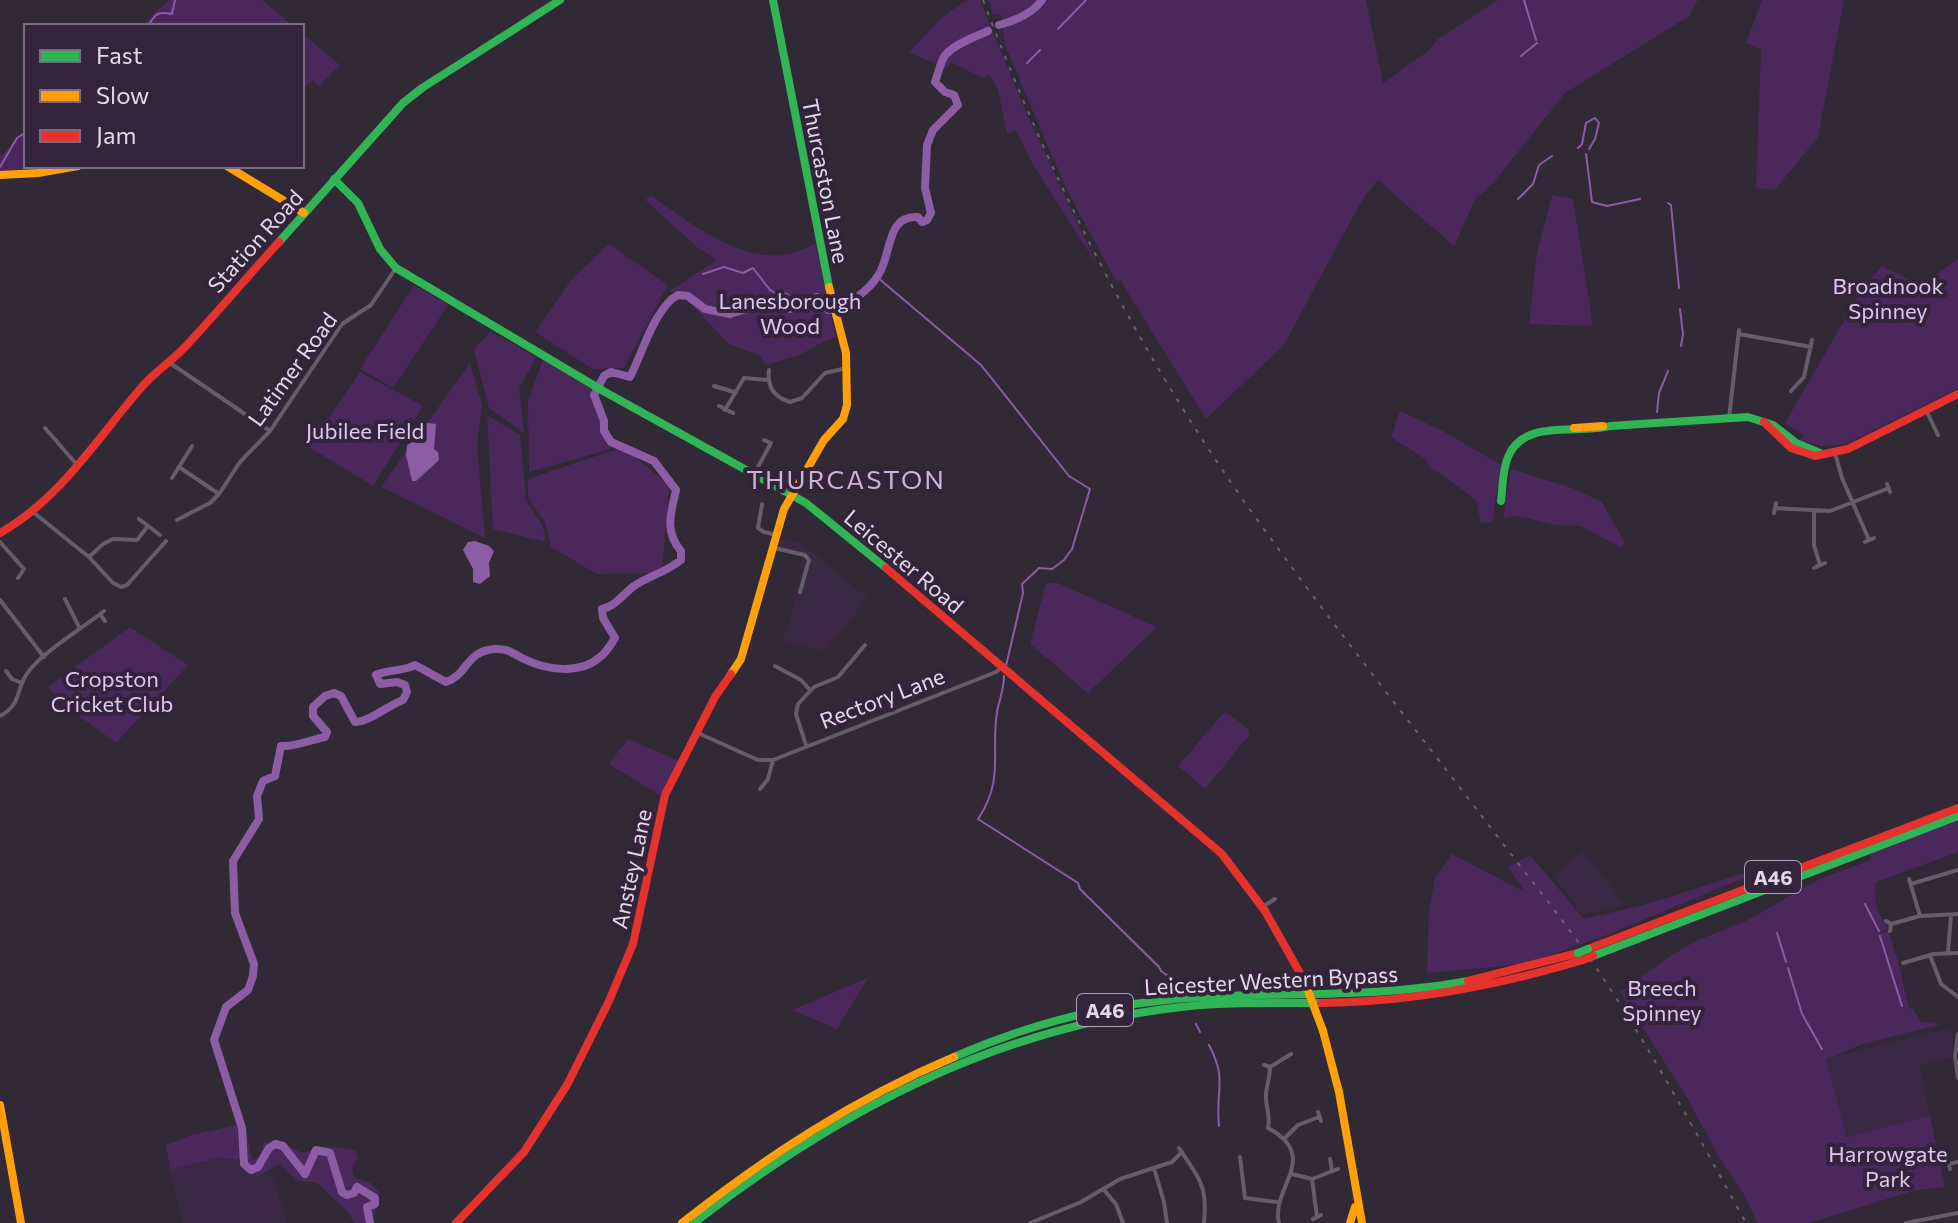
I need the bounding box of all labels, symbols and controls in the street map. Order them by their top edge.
legend [24,24,304,168]
text: Fast [96,40,143,69]
text: Slow [96,80,149,109]
street label: Thurcaston Lane [797,97,855,265]
text: Jam [96,120,136,149]
street label: Station Road [202,184,308,298]
park label: Broadnook Spinney [1833,272,1943,324]
park label: Lanesborough Wood [719,287,861,339]
street label: Latimer Road [242,307,342,431]
park label: Jubilee Field [306,417,424,444]
district label: THURCASTON [746,463,946,494]
street label: Leicester Road [839,503,969,619]
street label: Rectory Lane [816,662,948,734]
park label: Cropston Cricket Club [51,665,173,717]
street label: Anstey Lane [605,807,657,931]
road number: A46 [1745,861,1801,893]
street label: Leicester Western Bypass [1143,960,1399,1000]
park label: Breech Spinney [1622,974,1702,1026]
road number: A46 [1077,994,1133,1026]
park label: Harrowgate Park [1828,1140,1948,1192]

